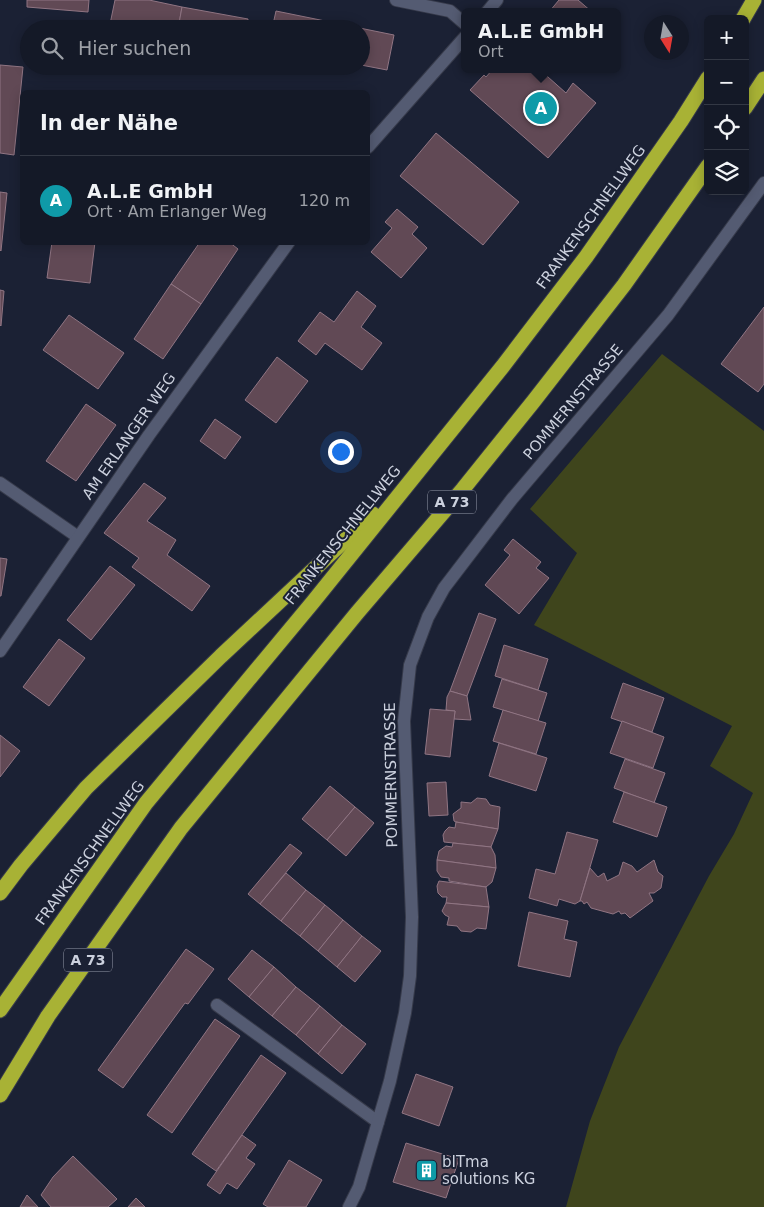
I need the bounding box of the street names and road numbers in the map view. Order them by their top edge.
street label: FRANKENSCHNELLWEG [533,141,649,293]
street label: POMMERNSTRASSE [519,341,627,463]
street label: AM ERLANGER WEG [79,369,179,503]
street label: FRANKENSCHNELLWEG [281,462,405,608]
road number: A 73 [428,491,476,514]
street label: POMMERNSTRASSE [381,702,401,848]
street label: FRANKENSCHNELLWEG [32,777,148,929]
road number: A 73 [64,948,112,972]

